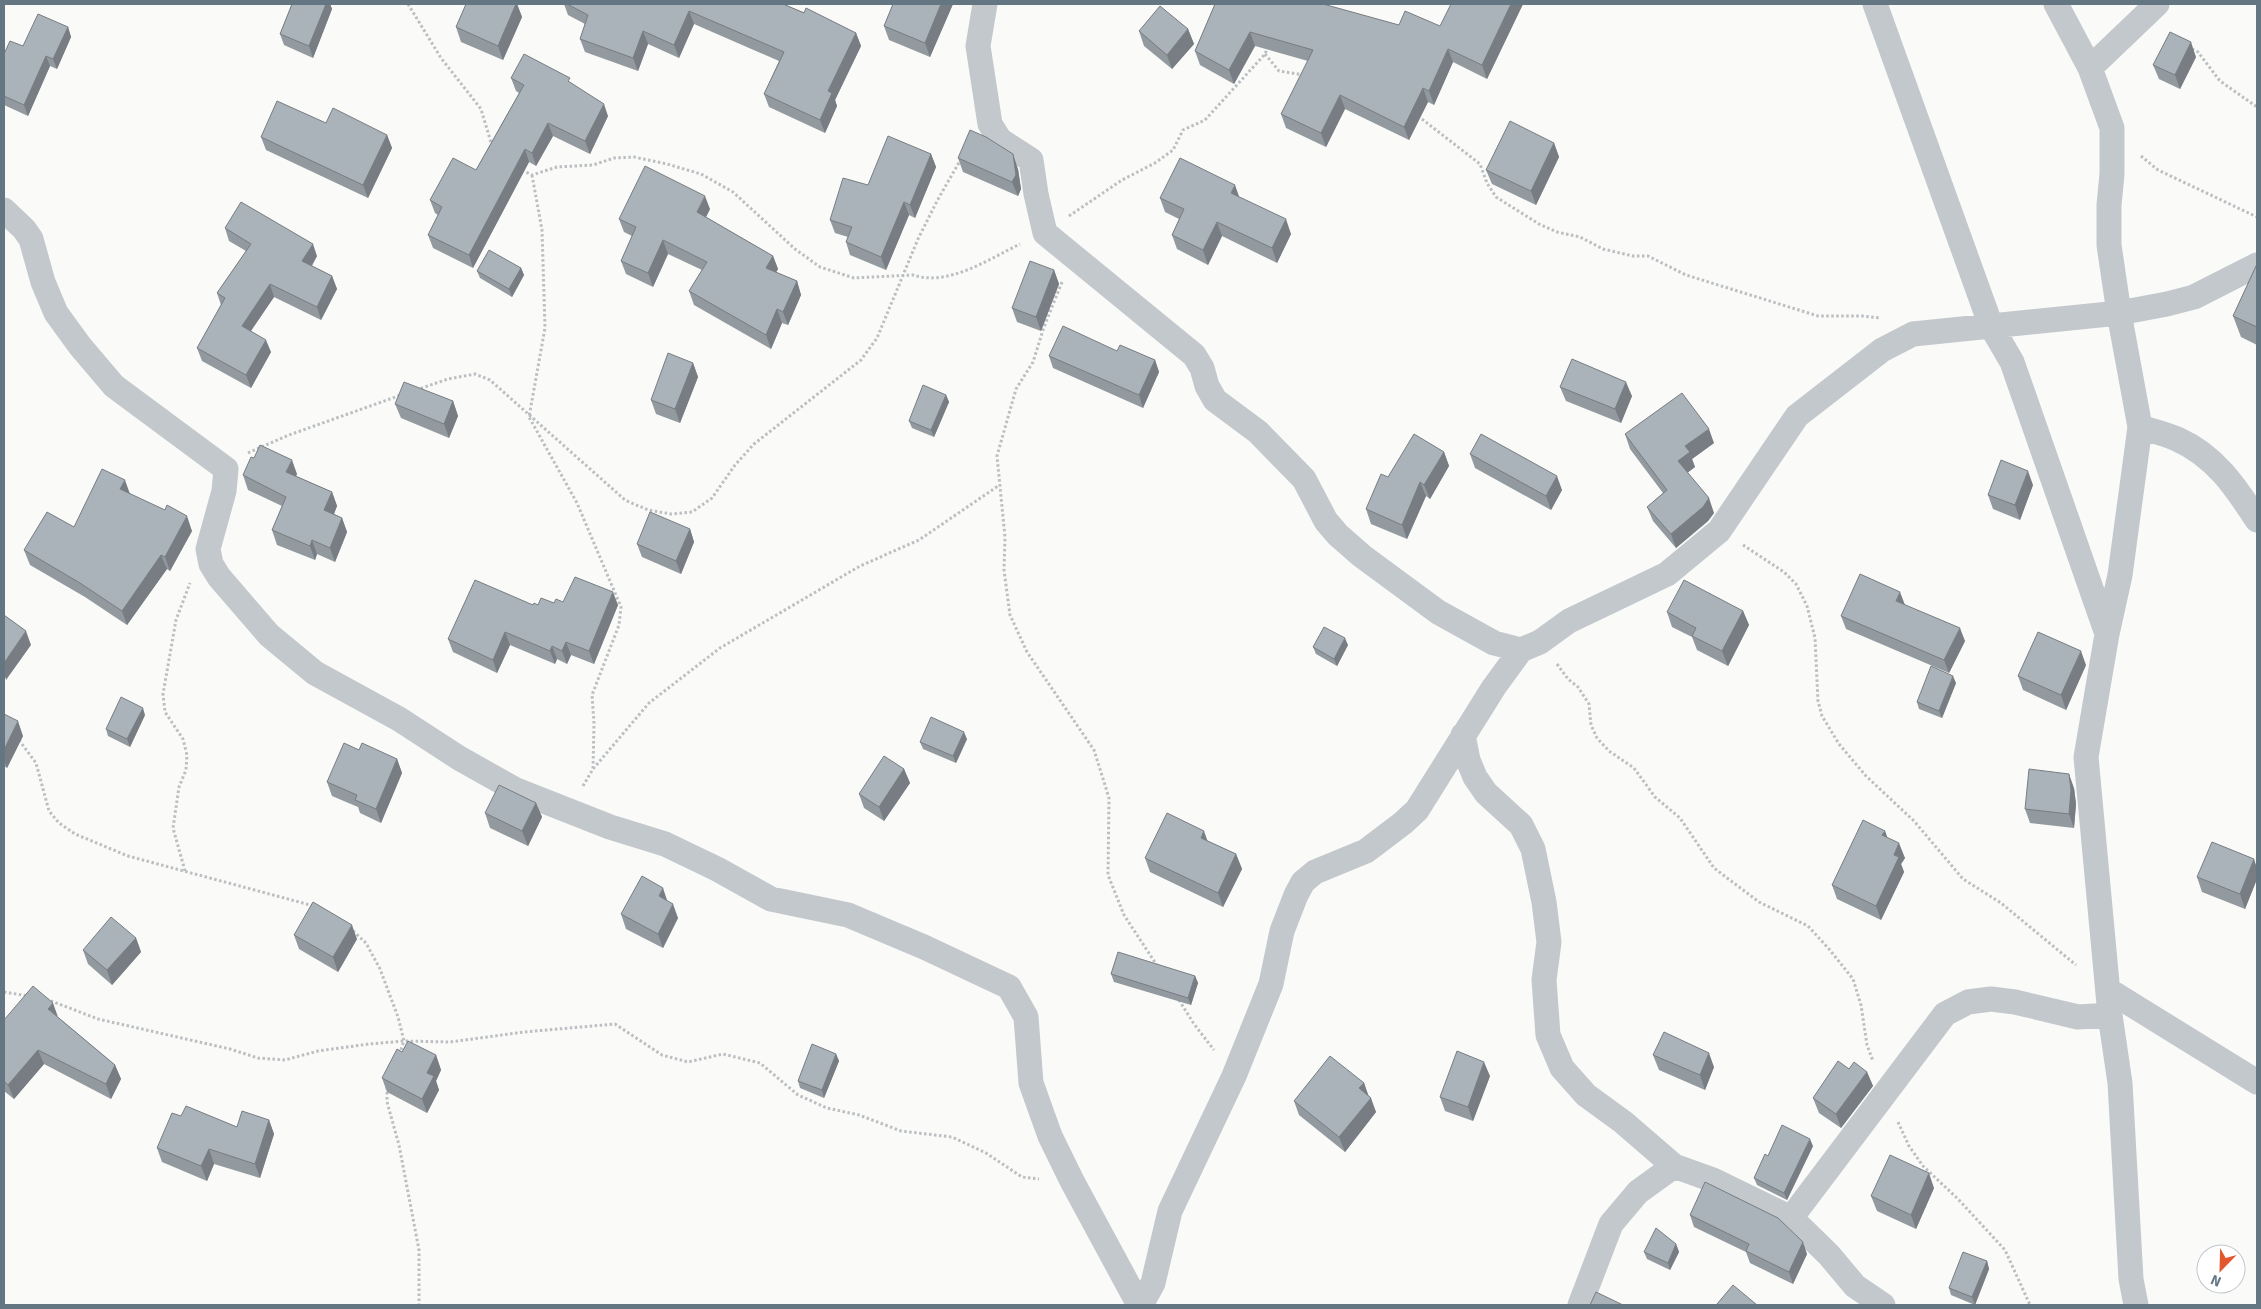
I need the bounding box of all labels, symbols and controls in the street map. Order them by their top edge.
north arrow [2196,1244,2246,1294]
text: N [2208,1271,2224,1290]

